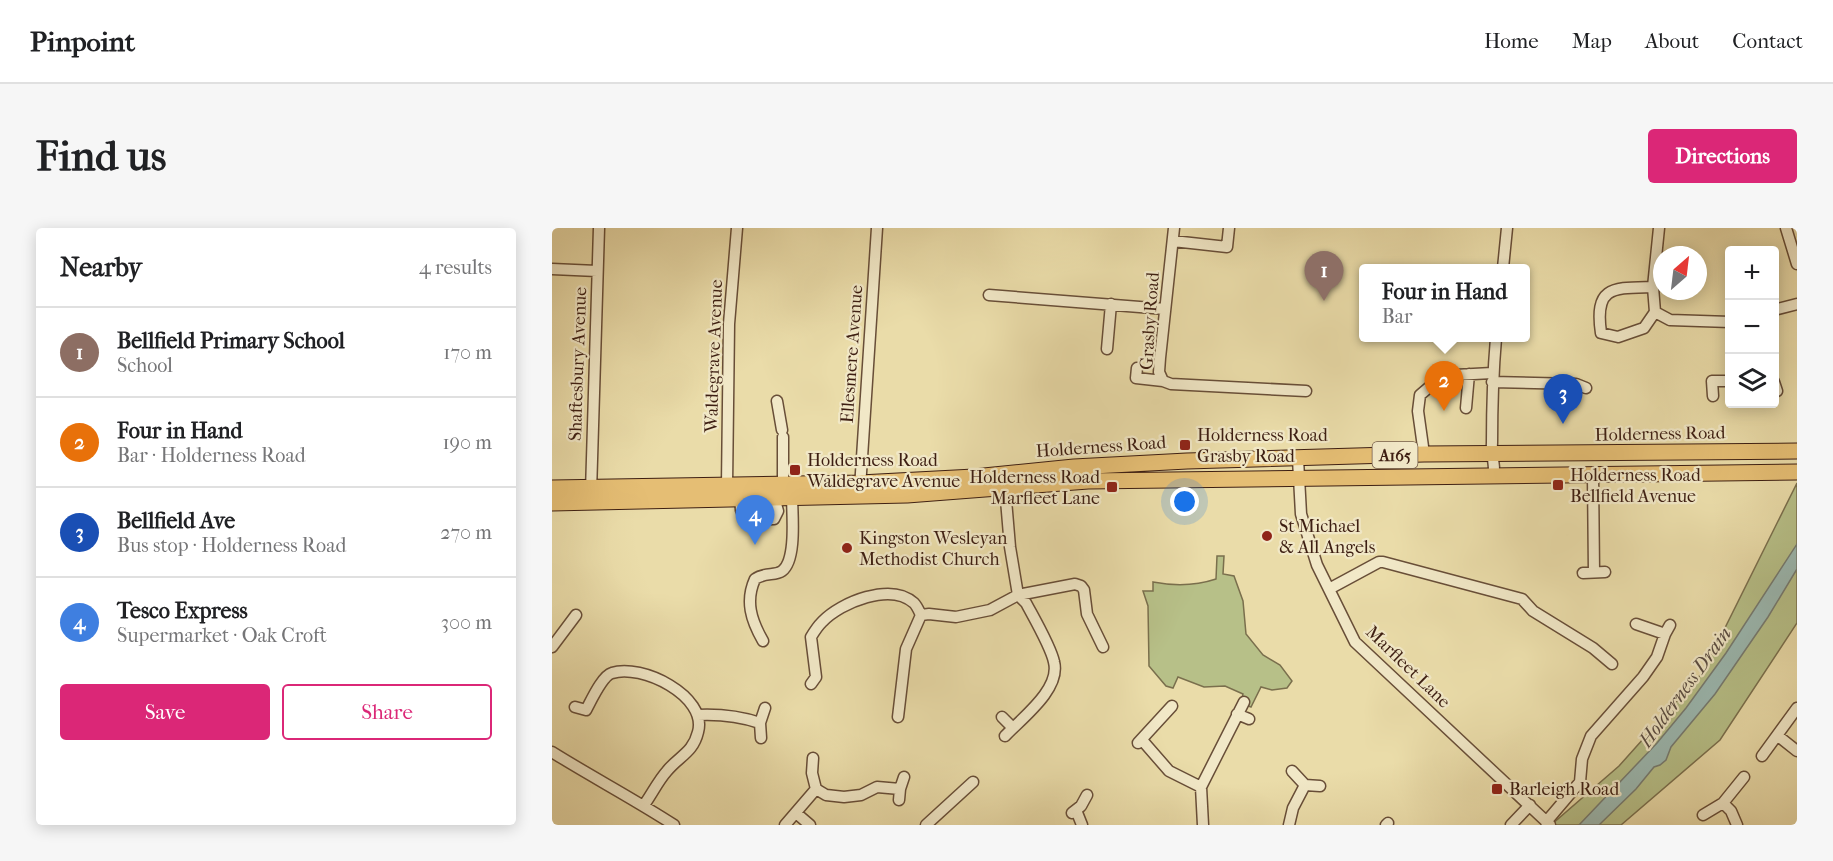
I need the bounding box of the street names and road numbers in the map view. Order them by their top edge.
street label: Grasby Road [1136,271,1164,371]
street label: Waldegrave Avenue [701,279,727,434]
street label: Ellesmere Avenue [837,284,867,424]
street label: Shaftesbury Avenue [565,286,591,441]
street label: Holderness Road [1594,422,1726,446]
street label: Holderness Road [1035,432,1167,462]
road number: A165 [1372,442,1418,468]
street label: Marfleet Lane [1361,621,1455,713]

